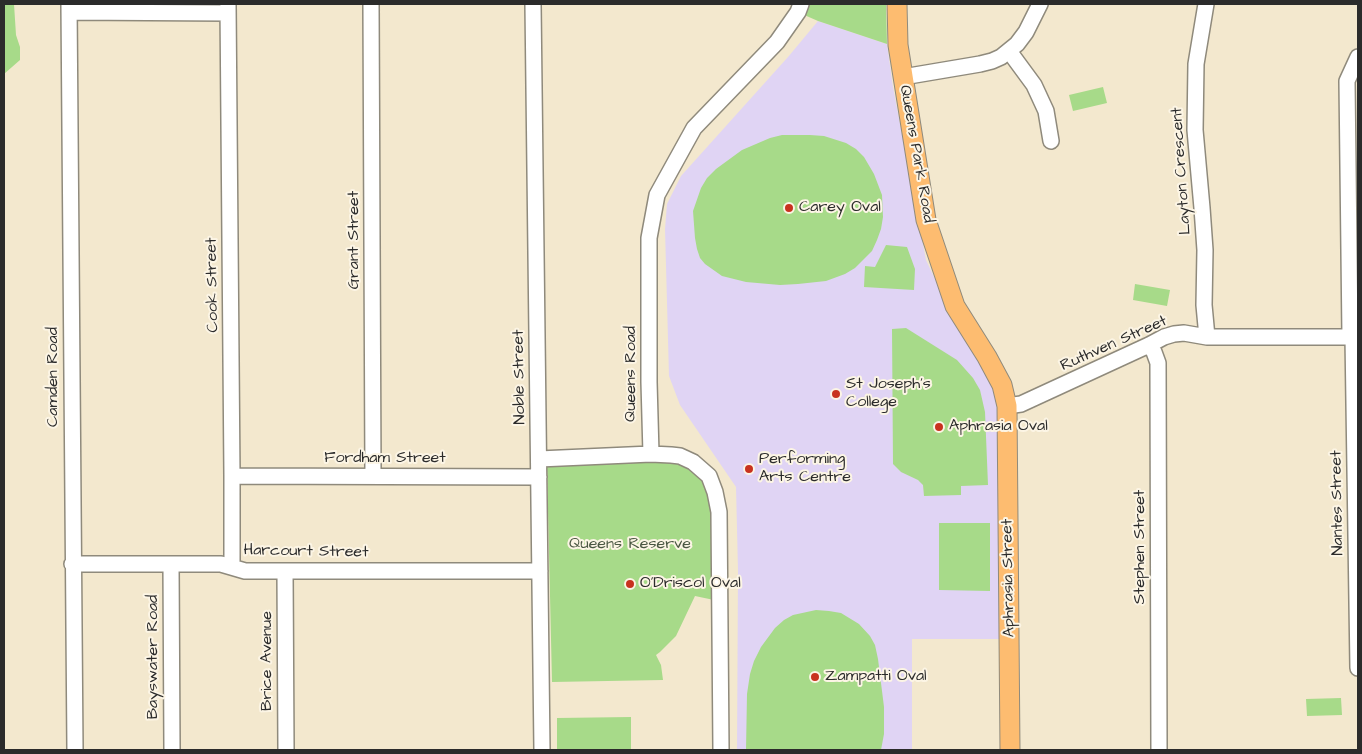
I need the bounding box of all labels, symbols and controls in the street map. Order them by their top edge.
street label: Queens Park Road [894,84,938,224]
street label: Layton Crescent [1168,107,1196,235]
street label: Grant Street [345,191,365,289]
place label: Carey Oval [799,198,881,218]
marker: Carey Oval [783,202,795,214]
street label: Cook Street [203,237,223,333]
street label: Ruthven Street [1058,312,1170,376]
street label: Queens Road [622,326,642,422]
street label: Camden Road [44,327,64,427]
street label: Noble Street [510,329,530,425]
place label: St Joseph's College [846,375,931,413]
marker: St Joseph's College [830,388,842,400]
place label: Aphrasia Oval [949,417,1048,437]
marker: Aphrasia Oval [933,421,945,433]
street label: Fordham Street [324,449,446,469]
place label: Performing Arts Centre [759,450,851,488]
street label: Nantes Street [1327,450,1349,556]
marker: Performing Arts Centre [743,463,755,475]
street label: Stephen Street [1131,490,1151,604]
street label: Aphrasia Street [998,519,1020,637]
park label: Queens Reserve [569,535,691,555]
street label: Harcourt Street [243,541,369,563]
place label: O'Driscol Oval [640,574,741,594]
marker: O'Driscol Oval [624,578,636,590]
street label: Bayswater Road [144,595,164,719]
street label: Brice Avenue [258,611,278,711]
place label: Zampatti Oval [825,667,927,687]
marker: Zampatti Oval [809,671,821,683]

